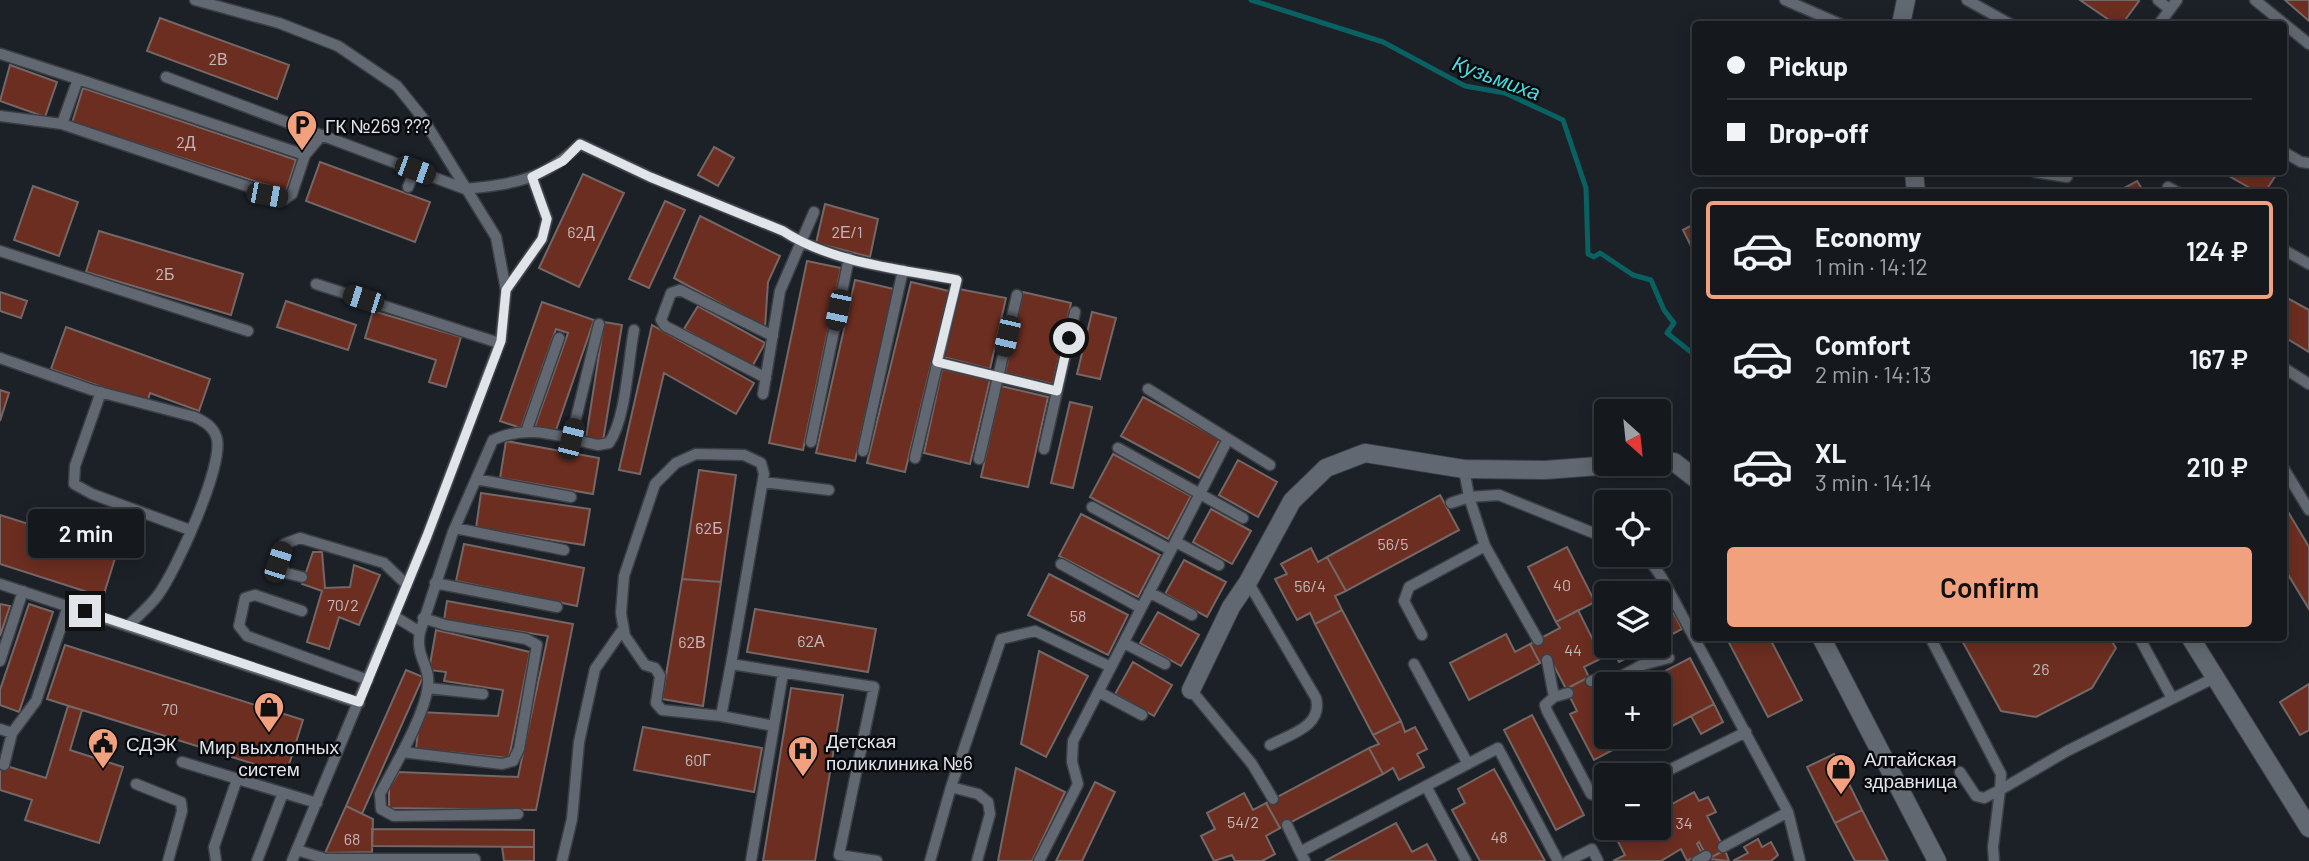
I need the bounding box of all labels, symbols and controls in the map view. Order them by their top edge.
house number: 2В [208,49,228,68]
water label: Кузьмиха [1450,50,1544,104]
text: Pickup [1769,50,1848,81]
parking icon: ГК №269 ??? [285,108,319,152]
place label: ГК №269 ??? [325,114,430,137]
text: Drop-off [1769,117,1869,148]
house number: 2Д [176,132,196,151]
car [392,153,439,187]
car [245,181,290,209]
icon: car [1731,219,1794,282]
text: Economy [1815,221,1921,252]
house number: 62Д [567,222,595,241]
house number: 2Е/1 [831,222,863,241]
text: 124 ₽ [2186,235,2248,266]
text: 1 min · 14:12 [1815,252,1928,280]
house number: 2Б [155,264,175,283]
car [340,283,387,315]
car [824,287,853,333]
car [993,313,1022,359]
route start [1053,322,1085,354]
icon: car [1731,327,1794,390]
text: Comfort [1815,329,1911,360]
text: 167 ₽ [2189,343,2248,374]
text: 2 min · 14:13 [1815,360,1932,388]
north arrow [1594,399,1671,476]
map controls [1594,399,1671,840]
car [556,416,587,462]
icon: car [1731,435,1794,498]
text: XL [1815,437,1846,468]
text: 210 ₽ [2187,451,2248,482]
text: 3 min · 14:14 [1815,468,1932,496]
button: locate [1594,490,1671,567]
callout: 2 min [27,510,143,558]
house number: 62Б [695,518,723,537]
text: 2 min [59,519,113,547]
house number: 56/5 [1377,534,1409,553]
car [262,539,295,585]
button: Confirm [1727,547,2252,627]
house number: 40 [1553,575,1571,594]
house number: 56/4 [1294,576,1326,595]
button: layers [1594,581,1671,658]
route end [69,595,101,627]
house number: 70/2 [327,595,359,614]
house number: 58 [1070,606,1086,625]
house number: 62А [797,631,825,650]
house number: 62В [678,632,706,651]
house number: 44 [1564,640,1582,659]
house number: 26 [2033,659,2049,678]
button: + [1594,672,1671,749]
shop icon: Мир выхлопных систем [252,690,286,734]
house number: 70 [162,699,178,718]
public building icon: СДЭК [86,726,120,770]
place label: Детская поликлиника №6 [826,729,973,774]
place label: СДЭК [126,732,177,755]
hospital icon: Детская поликлиника №6 [786,734,820,778]
place label: Мир выхлопных систем [199,735,339,780]
place label: Алтайская здравница [1864,747,1958,792]
house number: 60Г [685,750,711,769]
shop icon: Алтайская здравница [1824,752,1858,796]
button: − [1594,763,1671,840]
house number: 54/2 [1227,812,1259,831]
house number: 34 [1675,813,1693,832]
house number: 48 [1490,827,1508,846]
house number: 68 [344,829,360,848]

